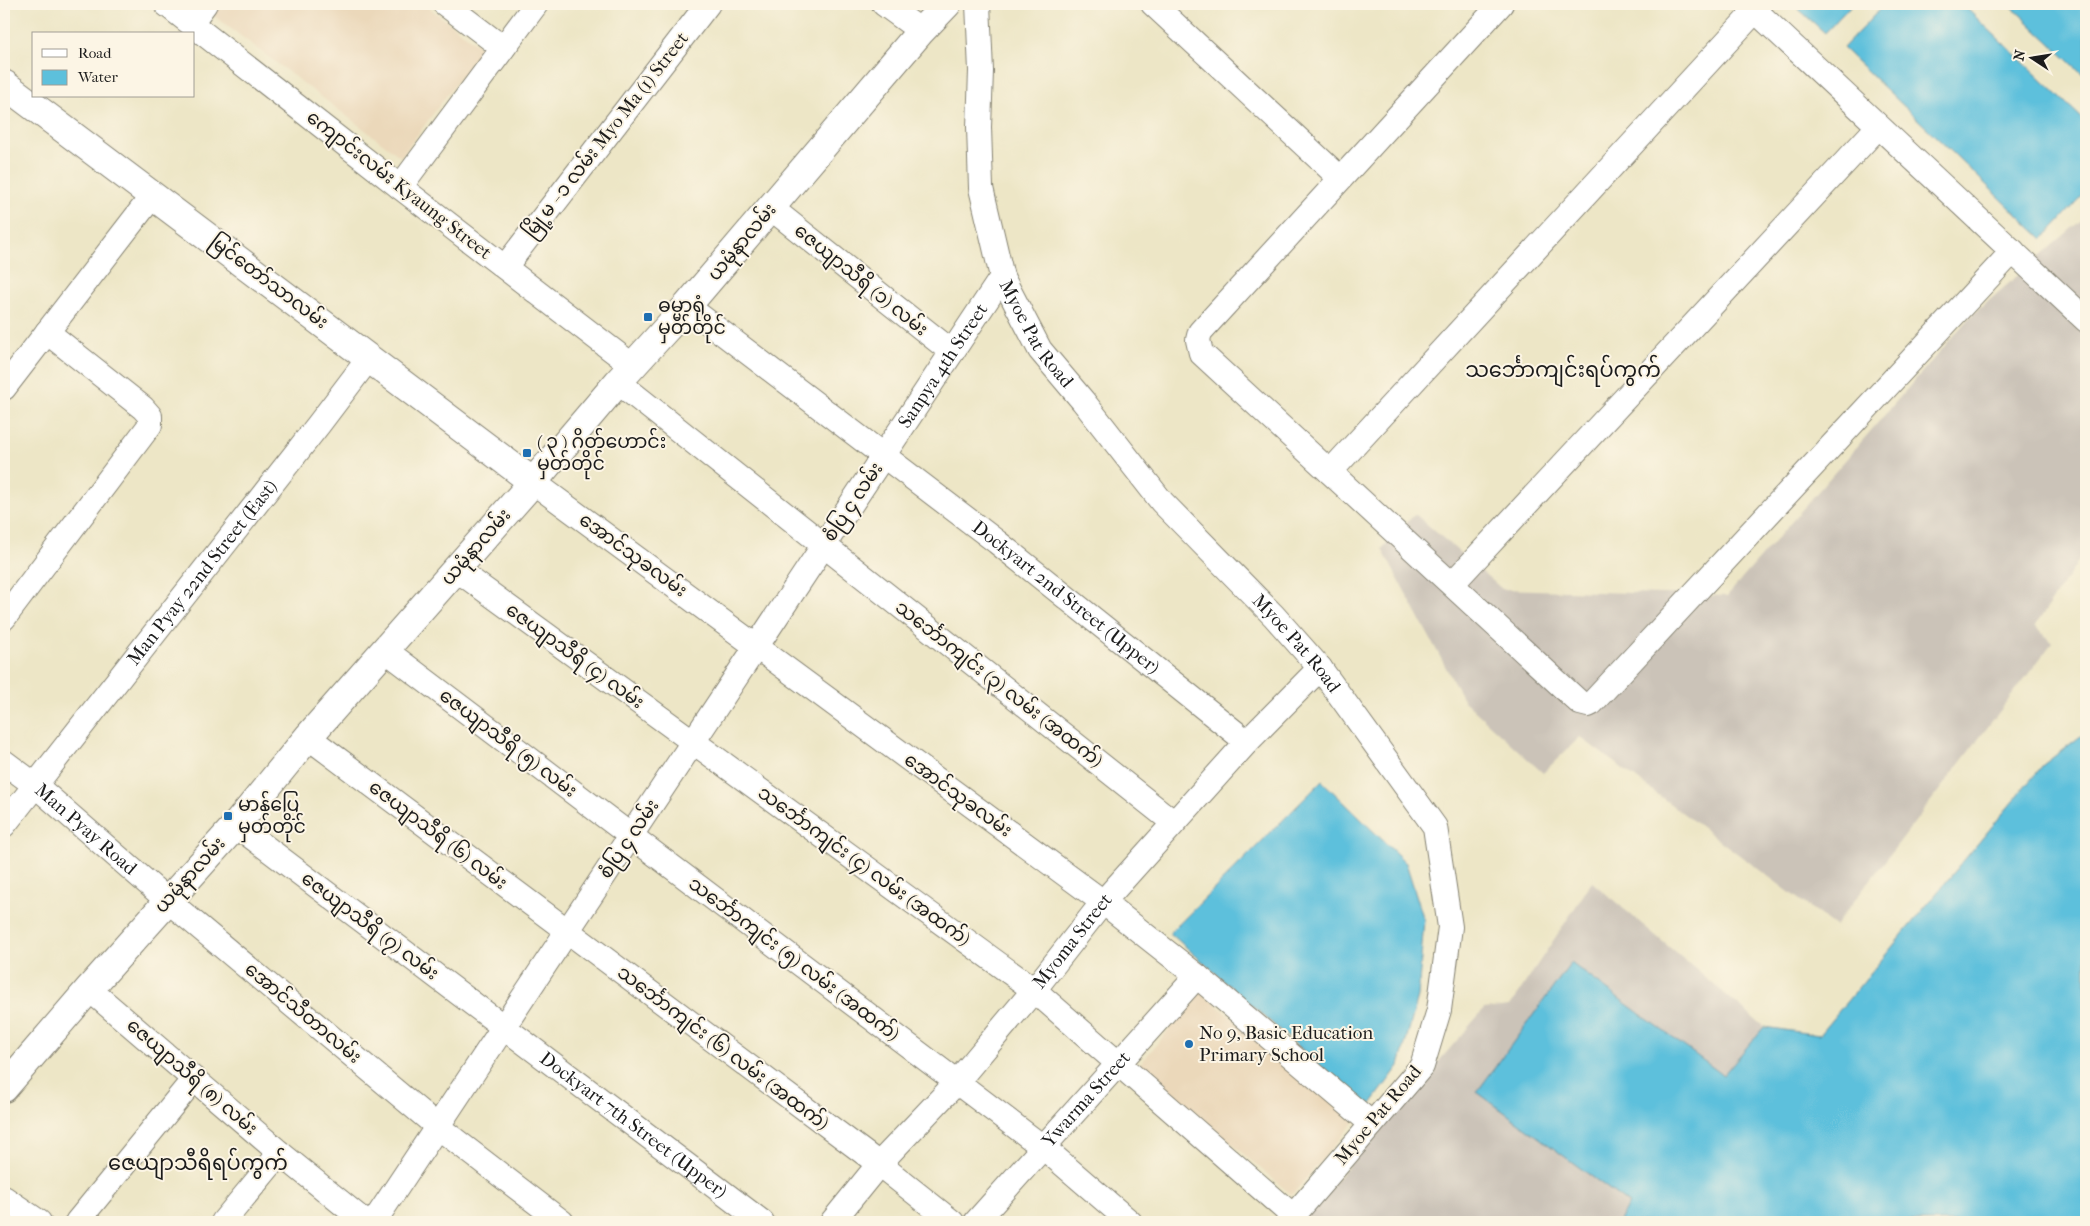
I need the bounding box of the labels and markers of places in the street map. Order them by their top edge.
place label: ဓမ္မာရုံ မှတ်တိုင် [658,295,726,344]
marker: ဓမ္မာရုံ မှတ်တိုင် [642,311,654,323]
place label: ( ၃ ) ဂိတ်ဟောင်း မှတ်တိုင် [537,427,666,480]
marker: ( ၃ ) ဂိတ်ဟောင်း မှတ်တိုင် [521,447,533,459]
place label: မာန်ပြေ မှတ်တိုင် [238,790,306,843]
marker: မာန်ပြေ မှတ်တိုင် [222,810,234,822]
place label: No 9, Basic Education Primary School [1199,1022,1373,1066]
marker: No 9, Basic Education Primary School [1183,1038,1195,1050]

